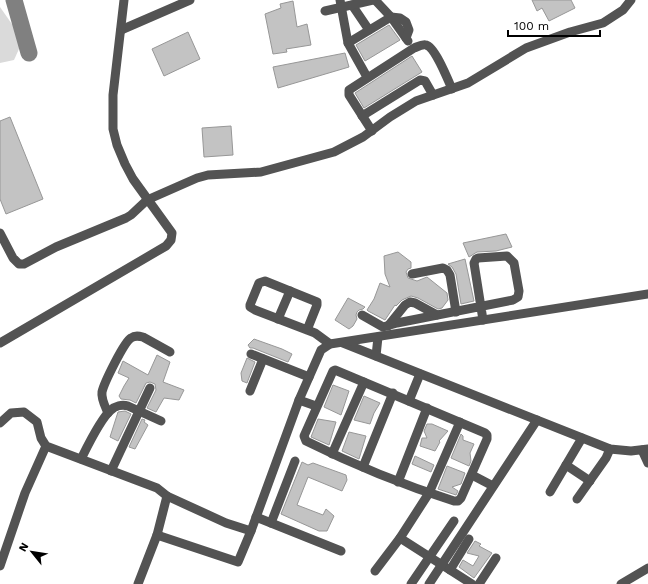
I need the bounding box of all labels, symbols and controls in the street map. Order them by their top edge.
scale bar [508,12,600,38]
text: 100 m [514,19,549,33]
north arrow [12,532,52,572]
text: N [16,540,31,554]

